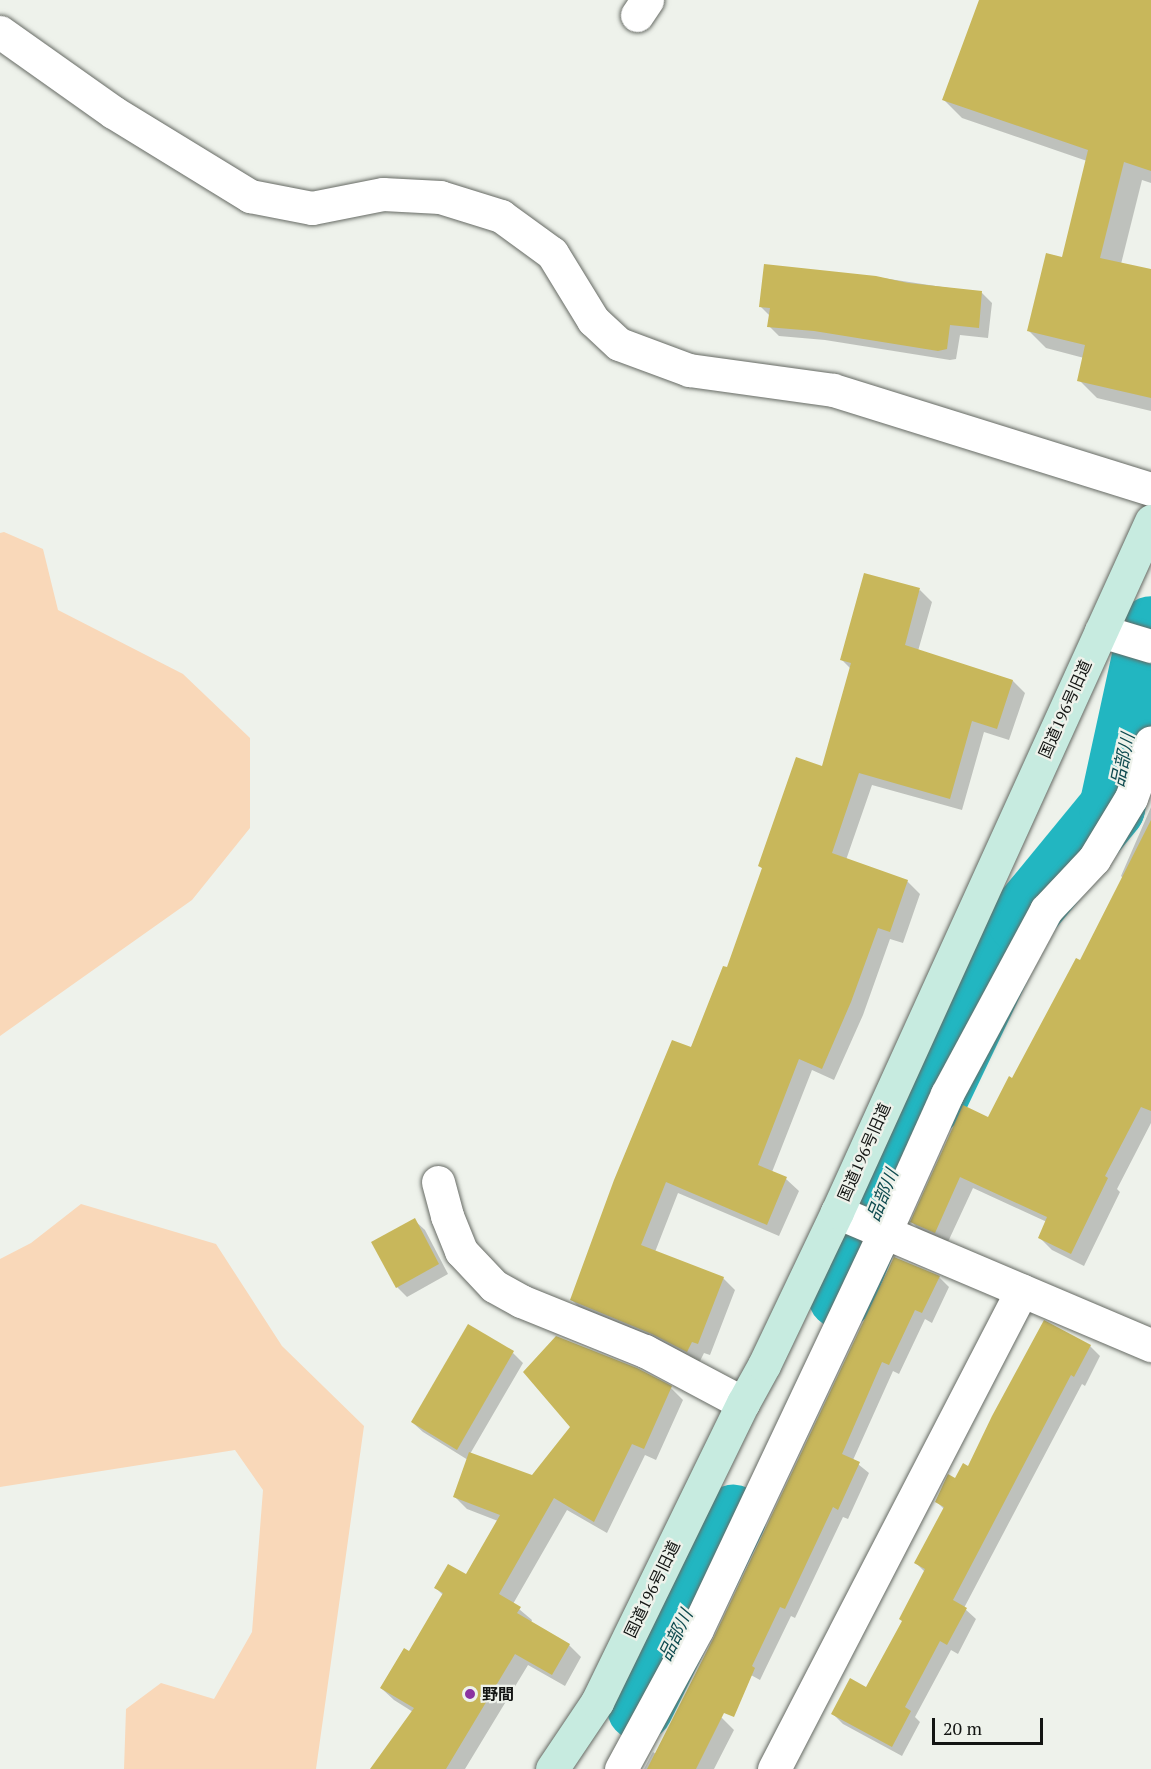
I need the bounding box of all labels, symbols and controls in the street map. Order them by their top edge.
street label: 国道196号旧道 [1035,657,1095,761]
water label: 品部川 [1106,731,1138,789]
street label: 国道196号旧道 [834,1100,894,1204]
water label: 品部川 [862,1166,902,1224]
street label: 国道196号旧道 [620,1537,684,1641]
water label: 品部川 [653,1606,697,1664]
place label: 野間 [482,1684,514,1704]
marker: 野間 [463,1687,477,1701]
scale bar [935,1706,1046,1744]
text: 20 m [943,1716,982,1740]

